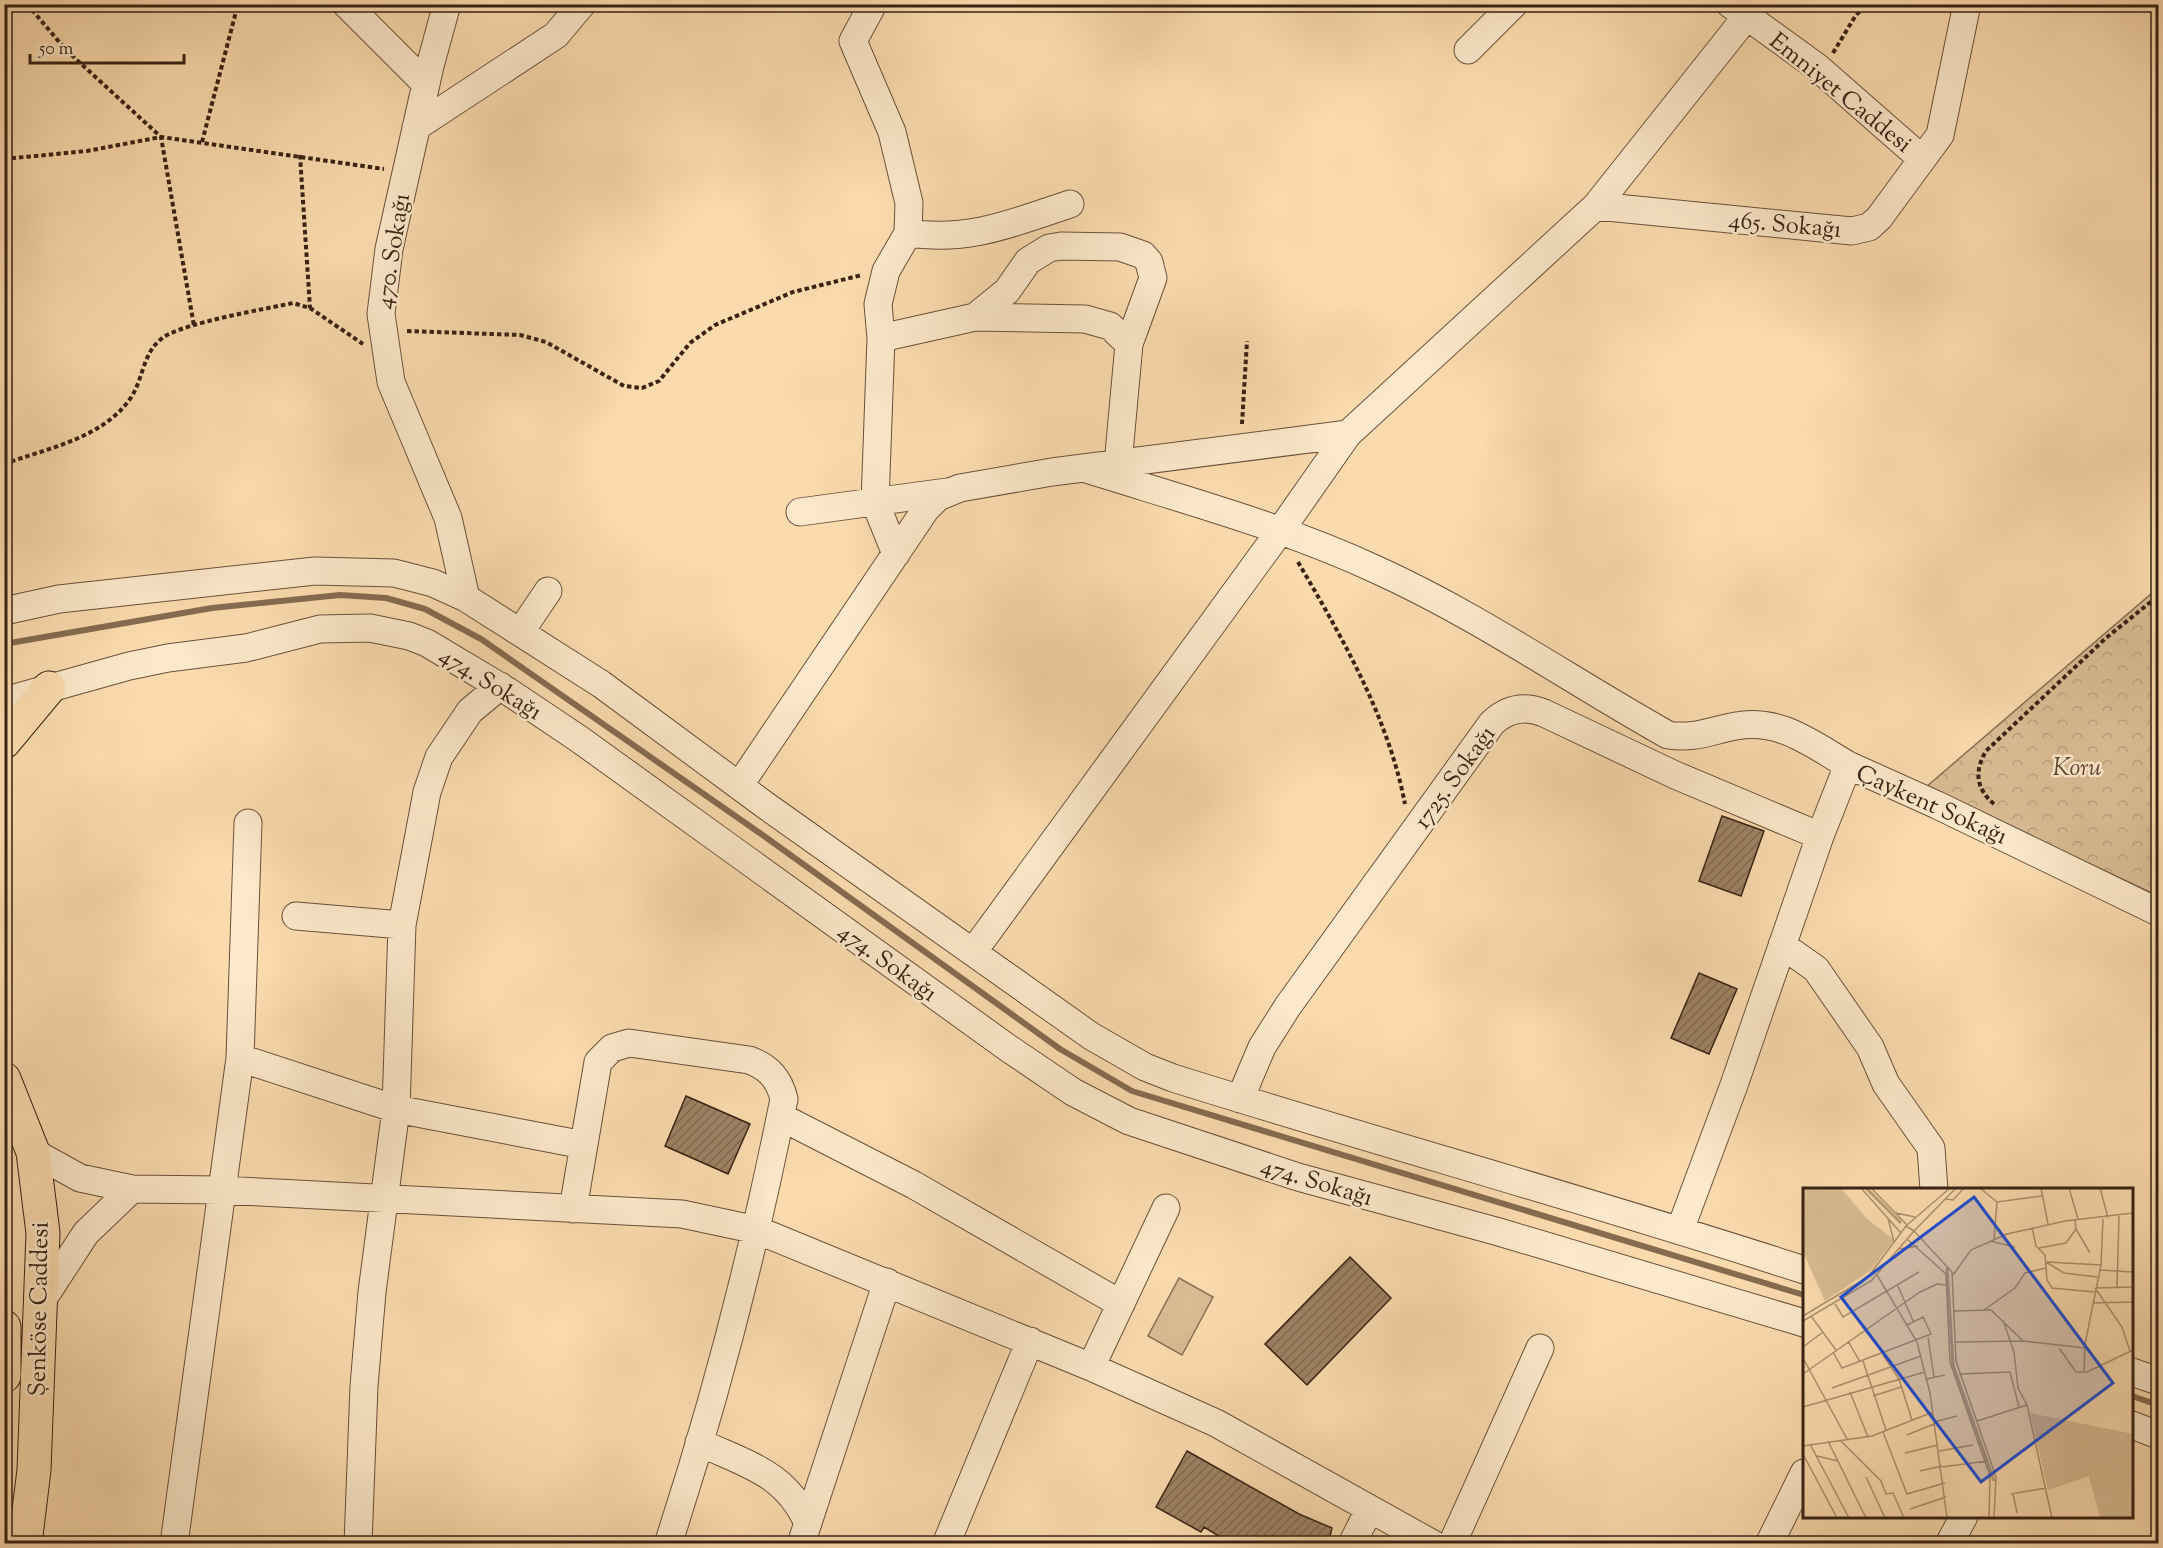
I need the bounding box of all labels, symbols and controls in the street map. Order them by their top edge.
street label: Emniyet Caddesi [1761,25,1919,162]
scale bar [30,27,184,65]
text: 50 m [38,37,74,63]
street label: 470. Sokağı [368,191,420,312]
street label: 465. Sokağı [1727,204,1843,248]
street label: 474. Sokağı [432,640,548,730]
street label: 1725. Sokağı [1407,719,1505,837]
park label: Koru [2053,752,2102,786]
street label: Çaykent Sokağı [1850,757,2012,854]
street label: 474. Sokağı [830,916,944,1011]
street label: 474. Sokağı [1256,1150,1377,1216]
inset map [1803,1188,2133,1518]
street label: Şenköse Caddesi [21,1221,59,1397]

